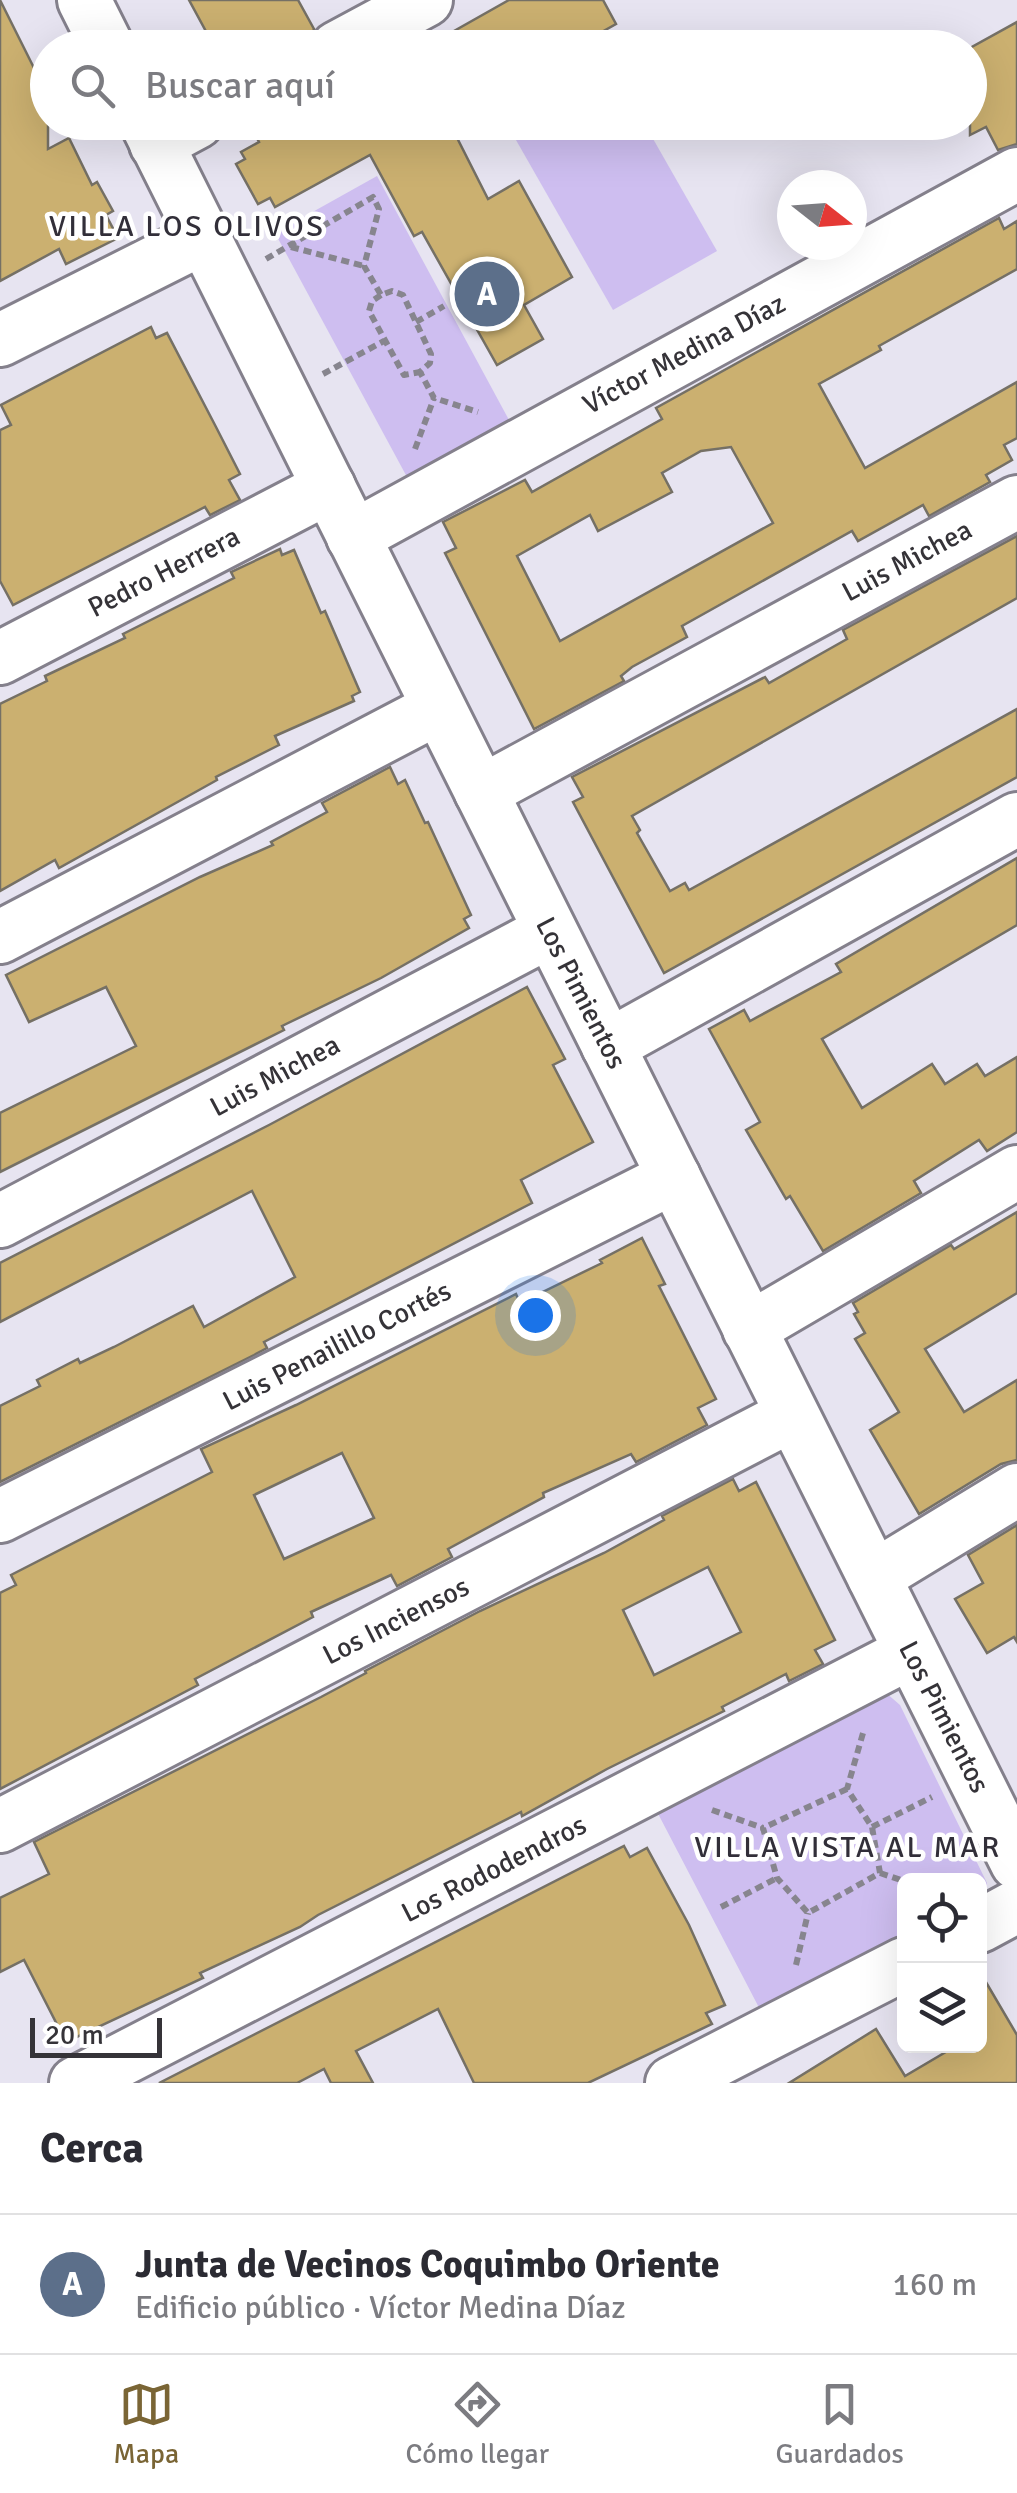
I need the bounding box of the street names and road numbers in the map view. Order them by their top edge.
street label: Víctor Medina Díaz [577,286,791,422]
street label: Luis Michea [836,513,978,609]
street label: Pedro Herrera [82,519,246,625]
street label: Los Pimientos [528,911,634,1075]
street label: Luis Michea [204,1028,346,1124]
street label: Luis Penailillo Cortés [217,1274,457,1418]
street label: Los Inciensos [317,1570,475,1672]
street label: Los Pimientos [891,1635,997,1799]
street label: Los Rododendros [396,1808,592,1930]

